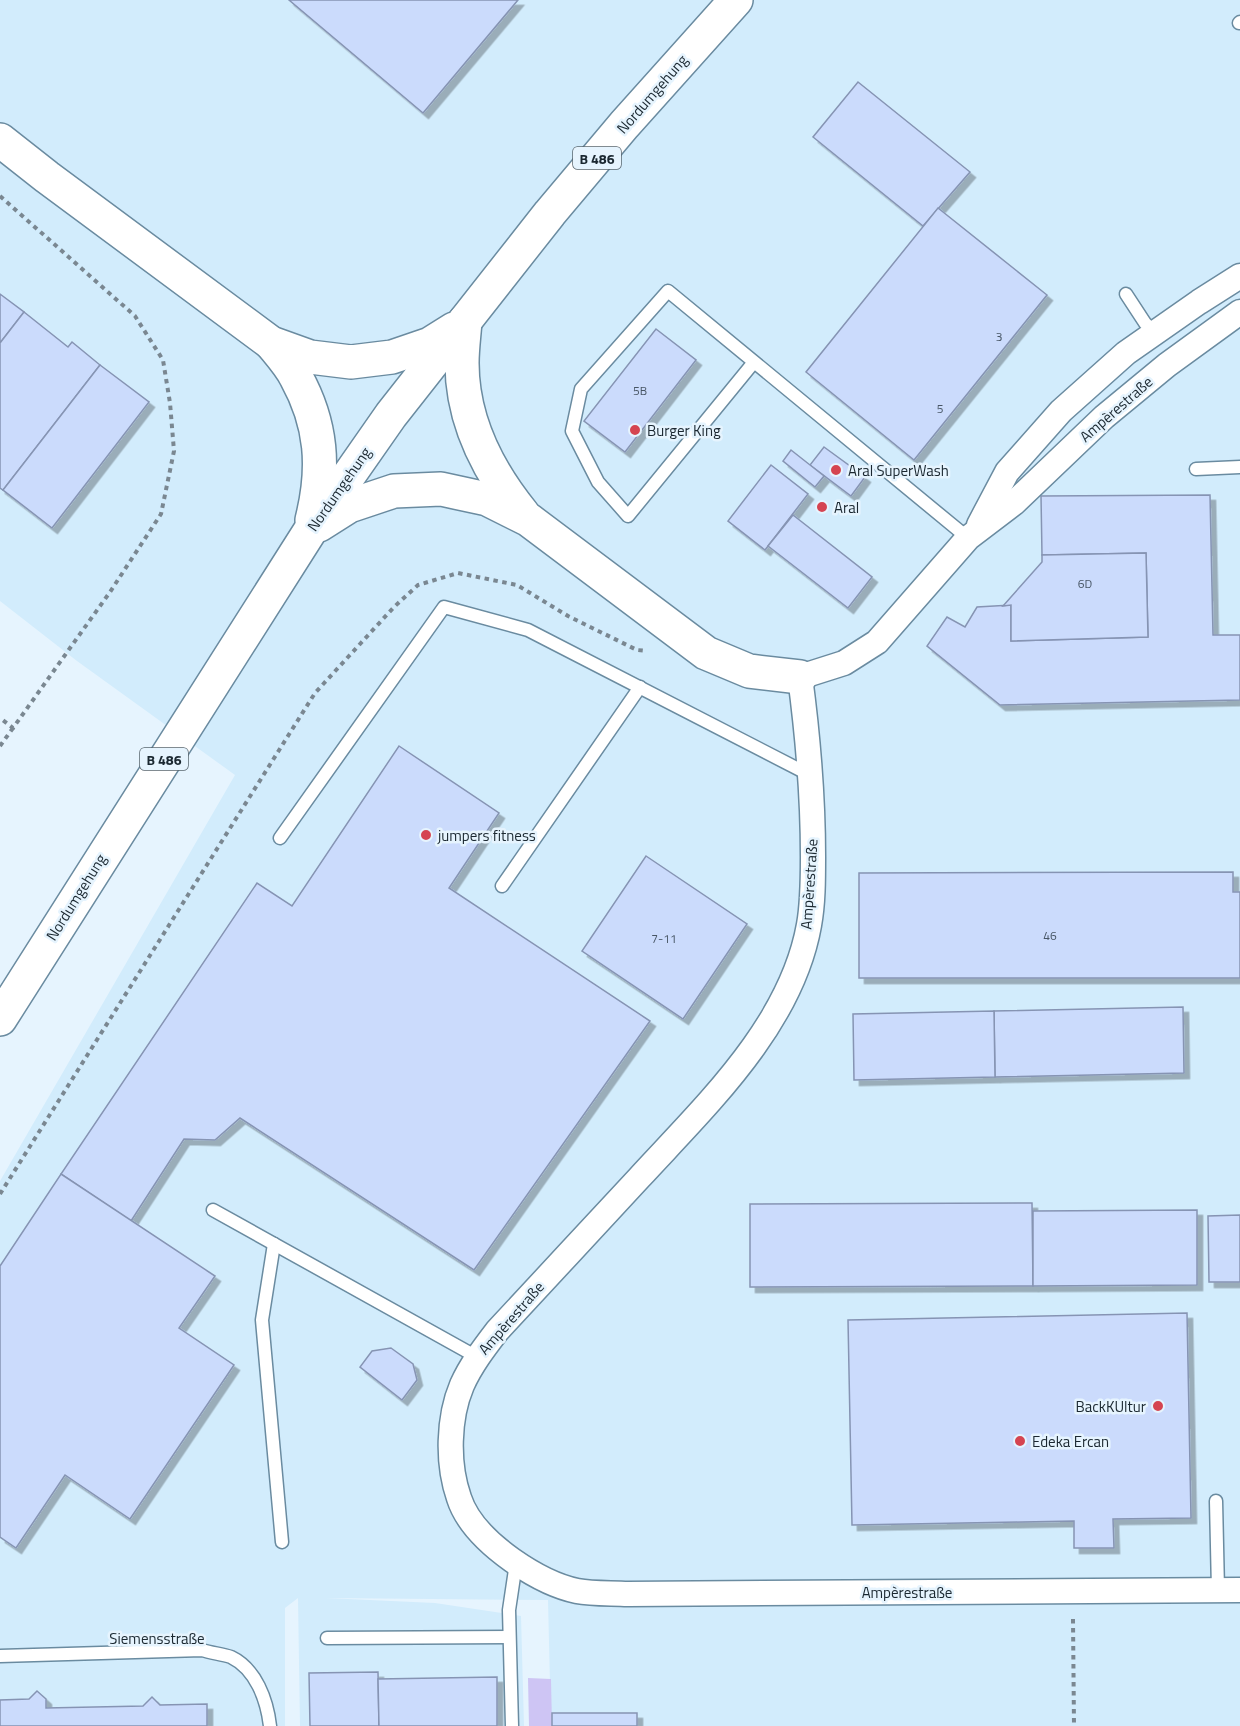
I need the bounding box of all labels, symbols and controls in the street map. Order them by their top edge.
street label: Nordumgehung [611,49,693,139]
road number: B 486 [573,147,621,169]
house number: 3 [996,327,1002,346]
street label: Ampèrestraße [1074,371,1158,447]
house number: 5B [633,381,647,400]
house number: 5 [937,399,944,418]
place label: Burger King [647,419,721,442]
marker: Burger King [628,423,642,437]
street label: Nordumgehung [301,442,377,536]
place label: Aral SuperWash [848,459,949,482]
marker: Aral SuperWash [829,463,843,477]
place label: Aral [834,496,859,519]
marker: Aral [815,500,829,514]
house number: 6D [1078,574,1092,593]
road number: B 486 [140,748,188,770]
place label: jumpers fitness [437,824,536,847]
marker: jumpers fitness [419,828,433,842]
street label: Ampèrestraße [794,838,824,930]
street label: Nordumgehung [40,849,112,945]
house number: 46 [1043,926,1057,945]
house number: 7-11 [651,929,677,948]
street label: Ampèrestraße [473,1276,549,1360]
place label: BackKUltur [1075,1395,1146,1418]
marker: BackKUltur [1151,1399,1165,1413]
place label: Edeka Ercan [1032,1430,1109,1453]
marker: Edeka Ercan [1013,1434,1027,1448]
street label: Ampèrestraße [862,1581,952,1604]
street label: Siemensstraße [109,1627,205,1650]

